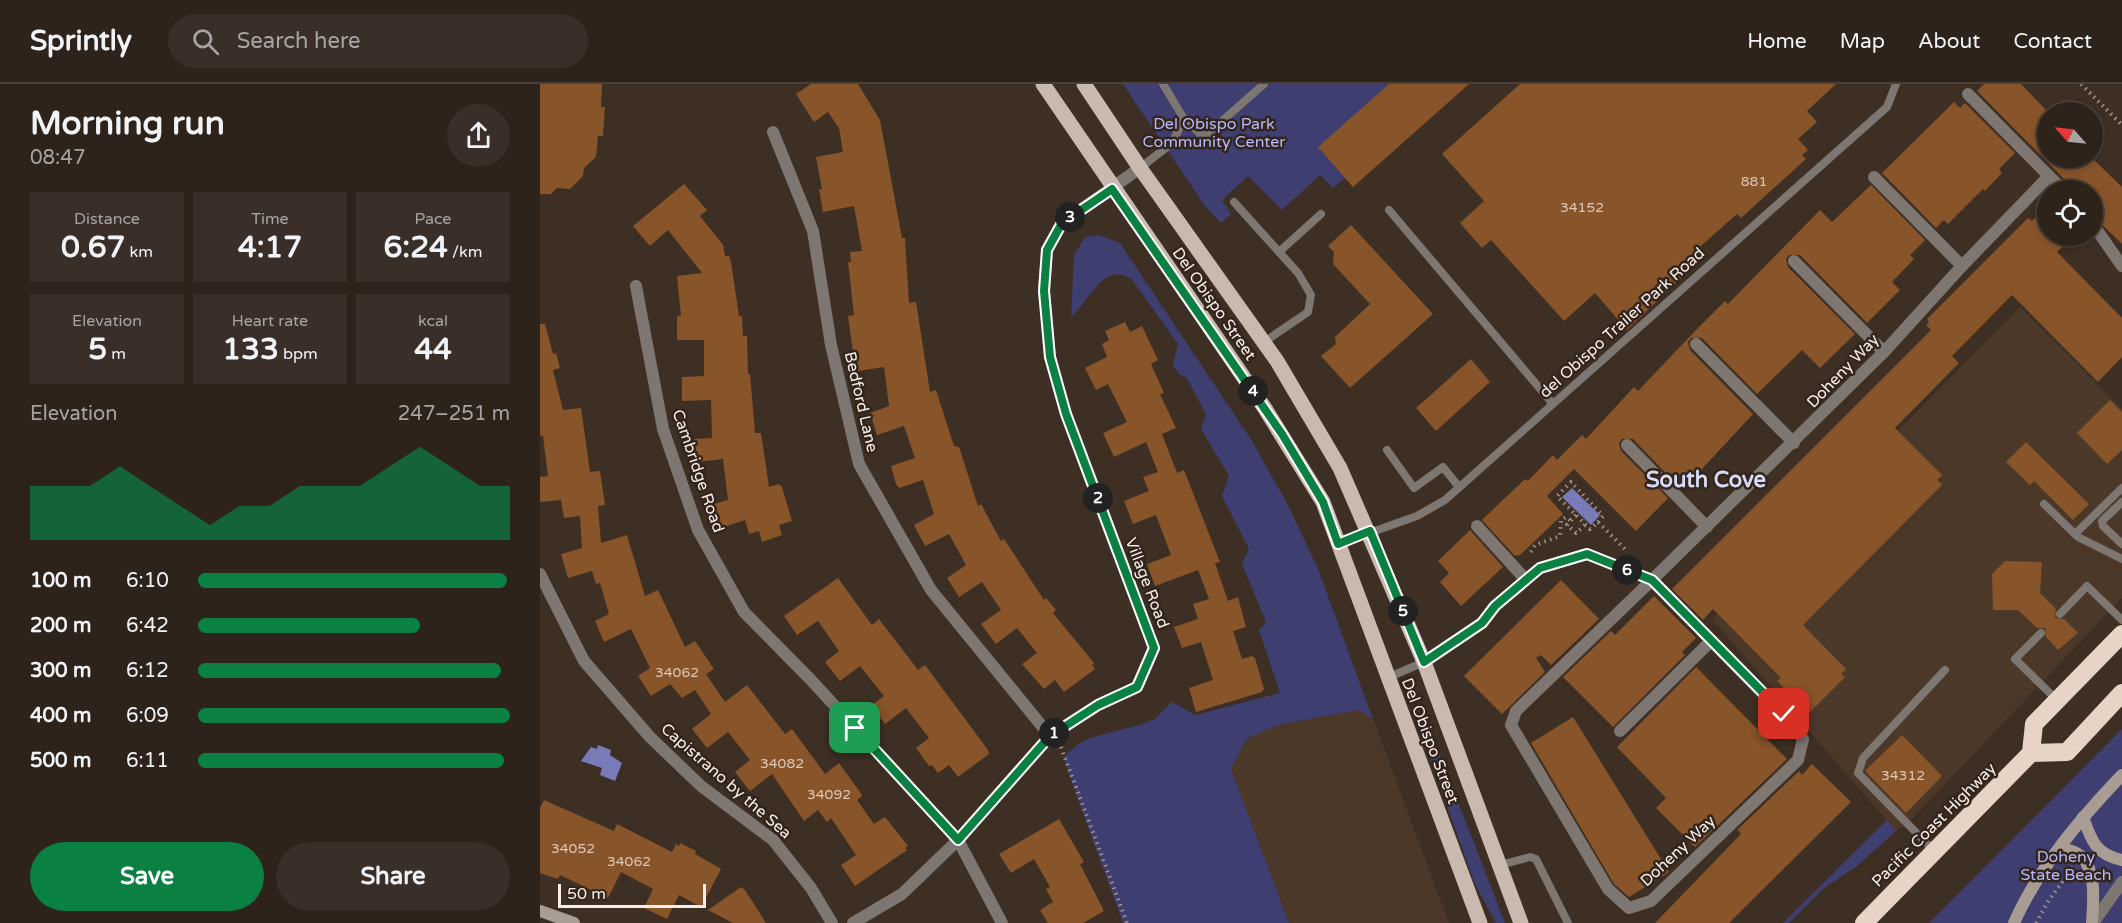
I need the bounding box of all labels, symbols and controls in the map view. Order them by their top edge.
search box [168,14,588,68]
text: Sprintly [30,24,132,58]
icon: search [189,25,222,58]
text: Search here [237,28,361,54]
text: Home [1747,29,1807,54]
text: Map [1840,29,1885,54]
text: About [1918,29,1980,54]
text: Contact [2013,29,2092,54]
north arrow [2037,102,2103,168]
map controls [2037,102,2103,246]
text: Morning run [30,104,225,143]
button: share [447,104,510,167]
park label: Del Obispo Park Community Center [1143,114,1286,152]
text: 08:47 [30,146,85,170]
house number: 881 [1741,173,1767,190]
button: locate [2037,180,2103,246]
house number: 34152 [1560,199,1604,216]
pin: 3 [1055,202,1085,232]
text: 3 [1065,207,1075,227]
text: Distance [74,209,140,229]
text: Time [251,209,289,229]
text: Pace [415,209,451,229]
text: 0.67 [61,229,125,266]
text: 4:17 [238,229,302,266]
text: 6:24 [384,229,448,266]
text: km [125,242,153,262]
text: /km [448,242,482,262]
street label: del Obispo Trailer Park Road [1535,243,1709,403]
street label: Del Obispo Street [1168,244,1260,364]
text: Elevation [72,311,142,331]
text: Heart rate [232,311,308,331]
text: kcal [418,311,448,331]
street label: Doheny Way [1803,329,1884,412]
text: 5 [88,331,107,368]
text: 133 [222,331,279,368]
text: 44 [414,331,452,368]
text: m [107,344,126,364]
text: bpm [279,344,318,364]
street label: Bedford Lane [840,350,882,454]
pin: 4 [1238,376,1268,406]
text: 4 [1248,381,1258,401]
text: Elevation [30,402,117,426]
text: 247–251 m [398,402,510,426]
street label: Cambridge Road [668,407,728,535]
district label: South Cove [1646,467,1766,493]
pin: 2 [1083,483,1113,513]
text: 2 [1093,488,1103,508]
street label: Village Road [1121,535,1173,631]
pin: 6 [1612,555,1642,585]
text: 6 [1622,560,1632,580]
text: 100 m [30,569,91,593]
text: 6:10 [126,569,169,593]
pin: 5 [1388,596,1418,626]
text: 5 [1398,601,1408,621]
text: 200 m [30,614,91,638]
text: 6:42 [126,614,169,638]
text: 300 m [30,659,91,683]
text: 6:12 [126,659,169,683]
house number: 34062 [655,664,699,681]
street label: Del Obispo Street [1397,675,1463,807]
pin [1758,688,1809,739]
icon: check [1767,697,1800,730]
pin [829,702,880,753]
text: 400 m [30,704,91,728]
text: 6:09 [126,704,169,728]
icon: arrive [838,711,871,744]
pin: 1 [1039,718,1069,748]
street label: Capistrano by the Sea [657,719,795,843]
text: 1 [1049,723,1059,743]
text: 500 m [30,749,91,773]
text: 6:11 [126,749,169,773]
house number: 34082 [760,755,804,772]
street label: Pacific Coast Highway [1868,758,2001,891]
house number: 34312 [1881,767,1925,784]
house number: 34092 [807,786,851,803]
street label: Doheny Way [1636,811,1720,891]
house number: 34052 [551,840,595,857]
button: Save [30,842,264,911]
button: Share [276,842,510,911]
park label: Doheny State Beach [2021,847,2111,885]
house number: 34062 [607,853,651,870]
scale bar [558,881,706,908]
text: 50 m [567,884,606,904]

